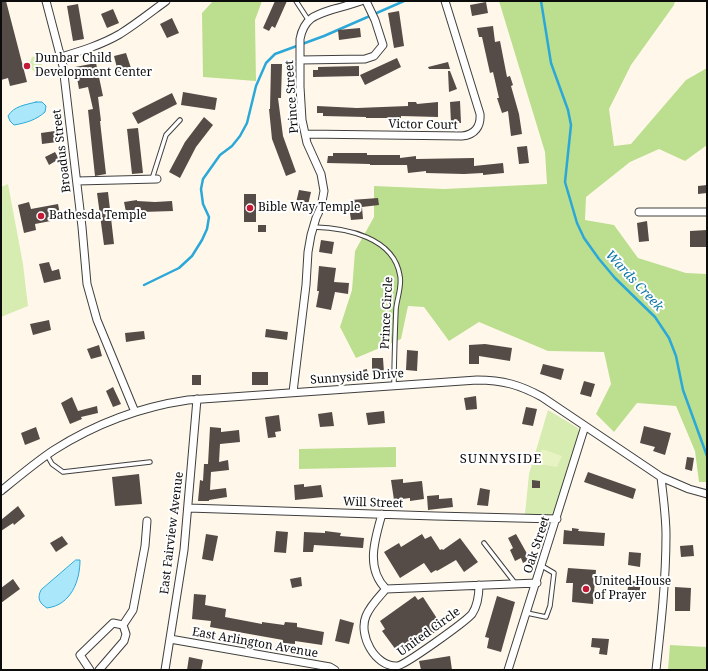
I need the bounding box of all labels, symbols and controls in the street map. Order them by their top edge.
place label: Dunbar Child Development Center [35,52,152,80]
street label: Prince Street [282,60,302,134]
marker: Dunbar Child Development Center [22,61,32,71]
street label: Broadus Street [50,108,74,194]
street label: Victor Court [388,117,458,133]
place label: Bible Way Temple [258,201,360,215]
marker: Bible Way Temple [245,203,255,213]
place label: Bathesda Temple [49,209,147,223]
marker: Bathesda Temple [36,211,46,221]
water label: Wards Creek [602,247,666,315]
street label: Prince Circle [378,276,396,350]
street label: Sunnyside Drive [310,367,404,387]
district label: SUNNYSIDE [460,451,542,467]
street label: East Fairview Avenue [157,471,187,595]
street label: Will Street [343,495,403,511]
street label: Oak Street [521,515,553,575]
place label: United House of Prayer [594,575,671,603]
marker: United House of Prayer [581,584,591,594]
street label: United Circle [395,604,463,660]
street label: East Arlington Avenue [191,625,319,661]

